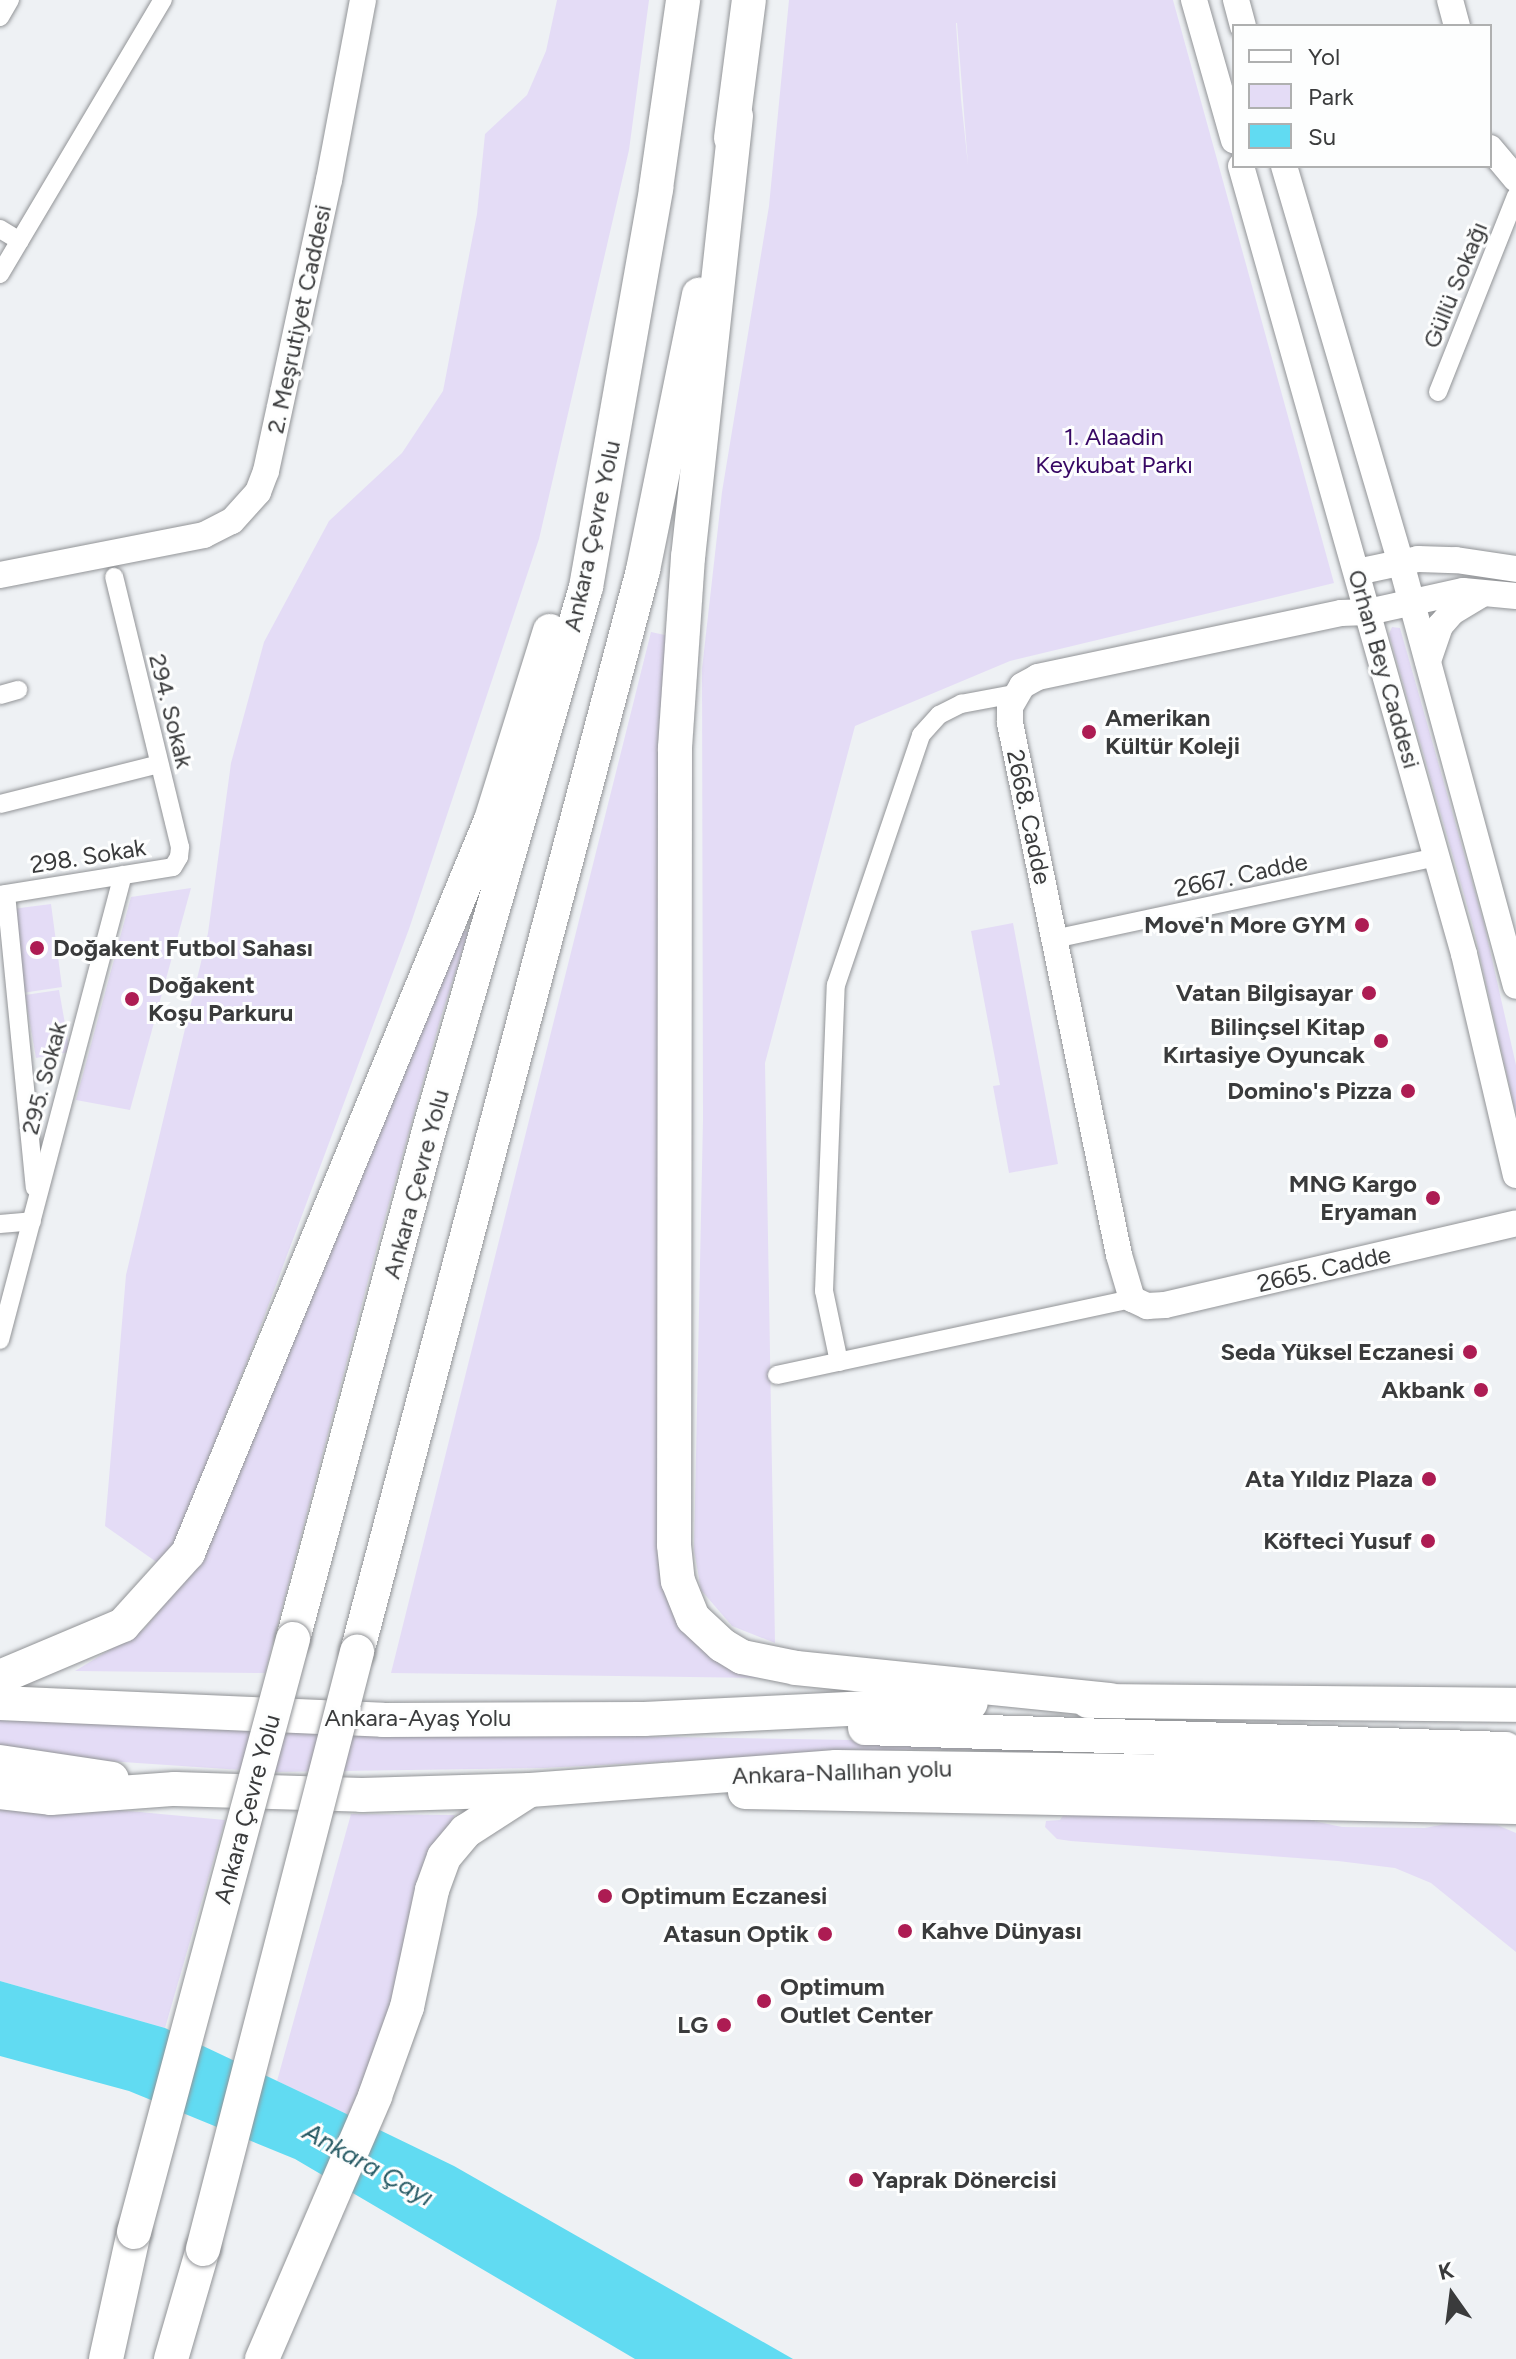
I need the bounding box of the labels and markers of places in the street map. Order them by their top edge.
place label: Amerikan Kültür Koleji [1105,704,1240,760]
marker: Amerikan Kültür Koleji [1080,723,1098,741]
place label: Move'n More GYM [1144,911,1346,939]
marker: Move'n More GYM [1353,916,1371,934]
place label: Doğakent Futbol Sahası [53,934,313,962]
marker: Doğakent Futbol Sahası [28,939,46,957]
place label: Doğakent Koşu Parkuru [148,971,293,1027]
place label: Vatan Bilgisayar [1176,979,1353,1007]
marker: Vatan Bilgisayar [1360,984,1378,1002]
marker: Doğakent Koşu Parkuru [123,990,141,1008]
place label: Bilinçsel Kitap Kırtasiye Oyuncak [1163,1013,1365,1069]
marker: Bilinçsel Kitap Kırtasiye Oyuncak [1372,1032,1390,1050]
place label: Domino's Pizza [1227,1077,1392,1105]
marker: Domino's Pizza [1399,1082,1417,1100]
place label: MNG Kargo Eryaman [1289,1170,1417,1226]
marker: MNG Kargo Eryaman [1424,1189,1442,1207]
place label: Seda Yüksel Eczanesi [1221,1338,1454,1366]
marker: Seda Yüksel Eczanesi [1461,1343,1479,1361]
place label: Akbank [1381,1376,1465,1404]
marker: Akbank [1472,1381,1490,1399]
place label: Ata Yıldız Plaza [1245,1465,1413,1493]
marker: Ata Yıldız Plaza [1420,1470,1438,1488]
place label: Köfteci Yusuf [1263,1527,1412,1555]
marker: Köfteci Yusuf [1419,1532,1437,1550]
place label: Optimum Eczanesi [621,1882,827,1910]
marker: Optimum Eczanesi [596,1887,614,1905]
place label: Kahve Dünyası [921,1917,1082,1945]
place label: Atasun Optik [663,1920,809,1948]
marker: Kahve Dünyası [896,1922,914,1940]
marker: Atasun Optik [816,1925,834,1943]
place label: Optimum Outlet Center [780,1973,933,2029]
marker: Optimum Outlet Center [755,1992,773,2010]
place label: LG [677,2011,708,2039]
marker: LG [715,2016,733,2034]
place label: Yaprak Dönercisi [872,2166,1057,2194]
marker: Yaprak Dönercisi [847,2171,865,2189]

